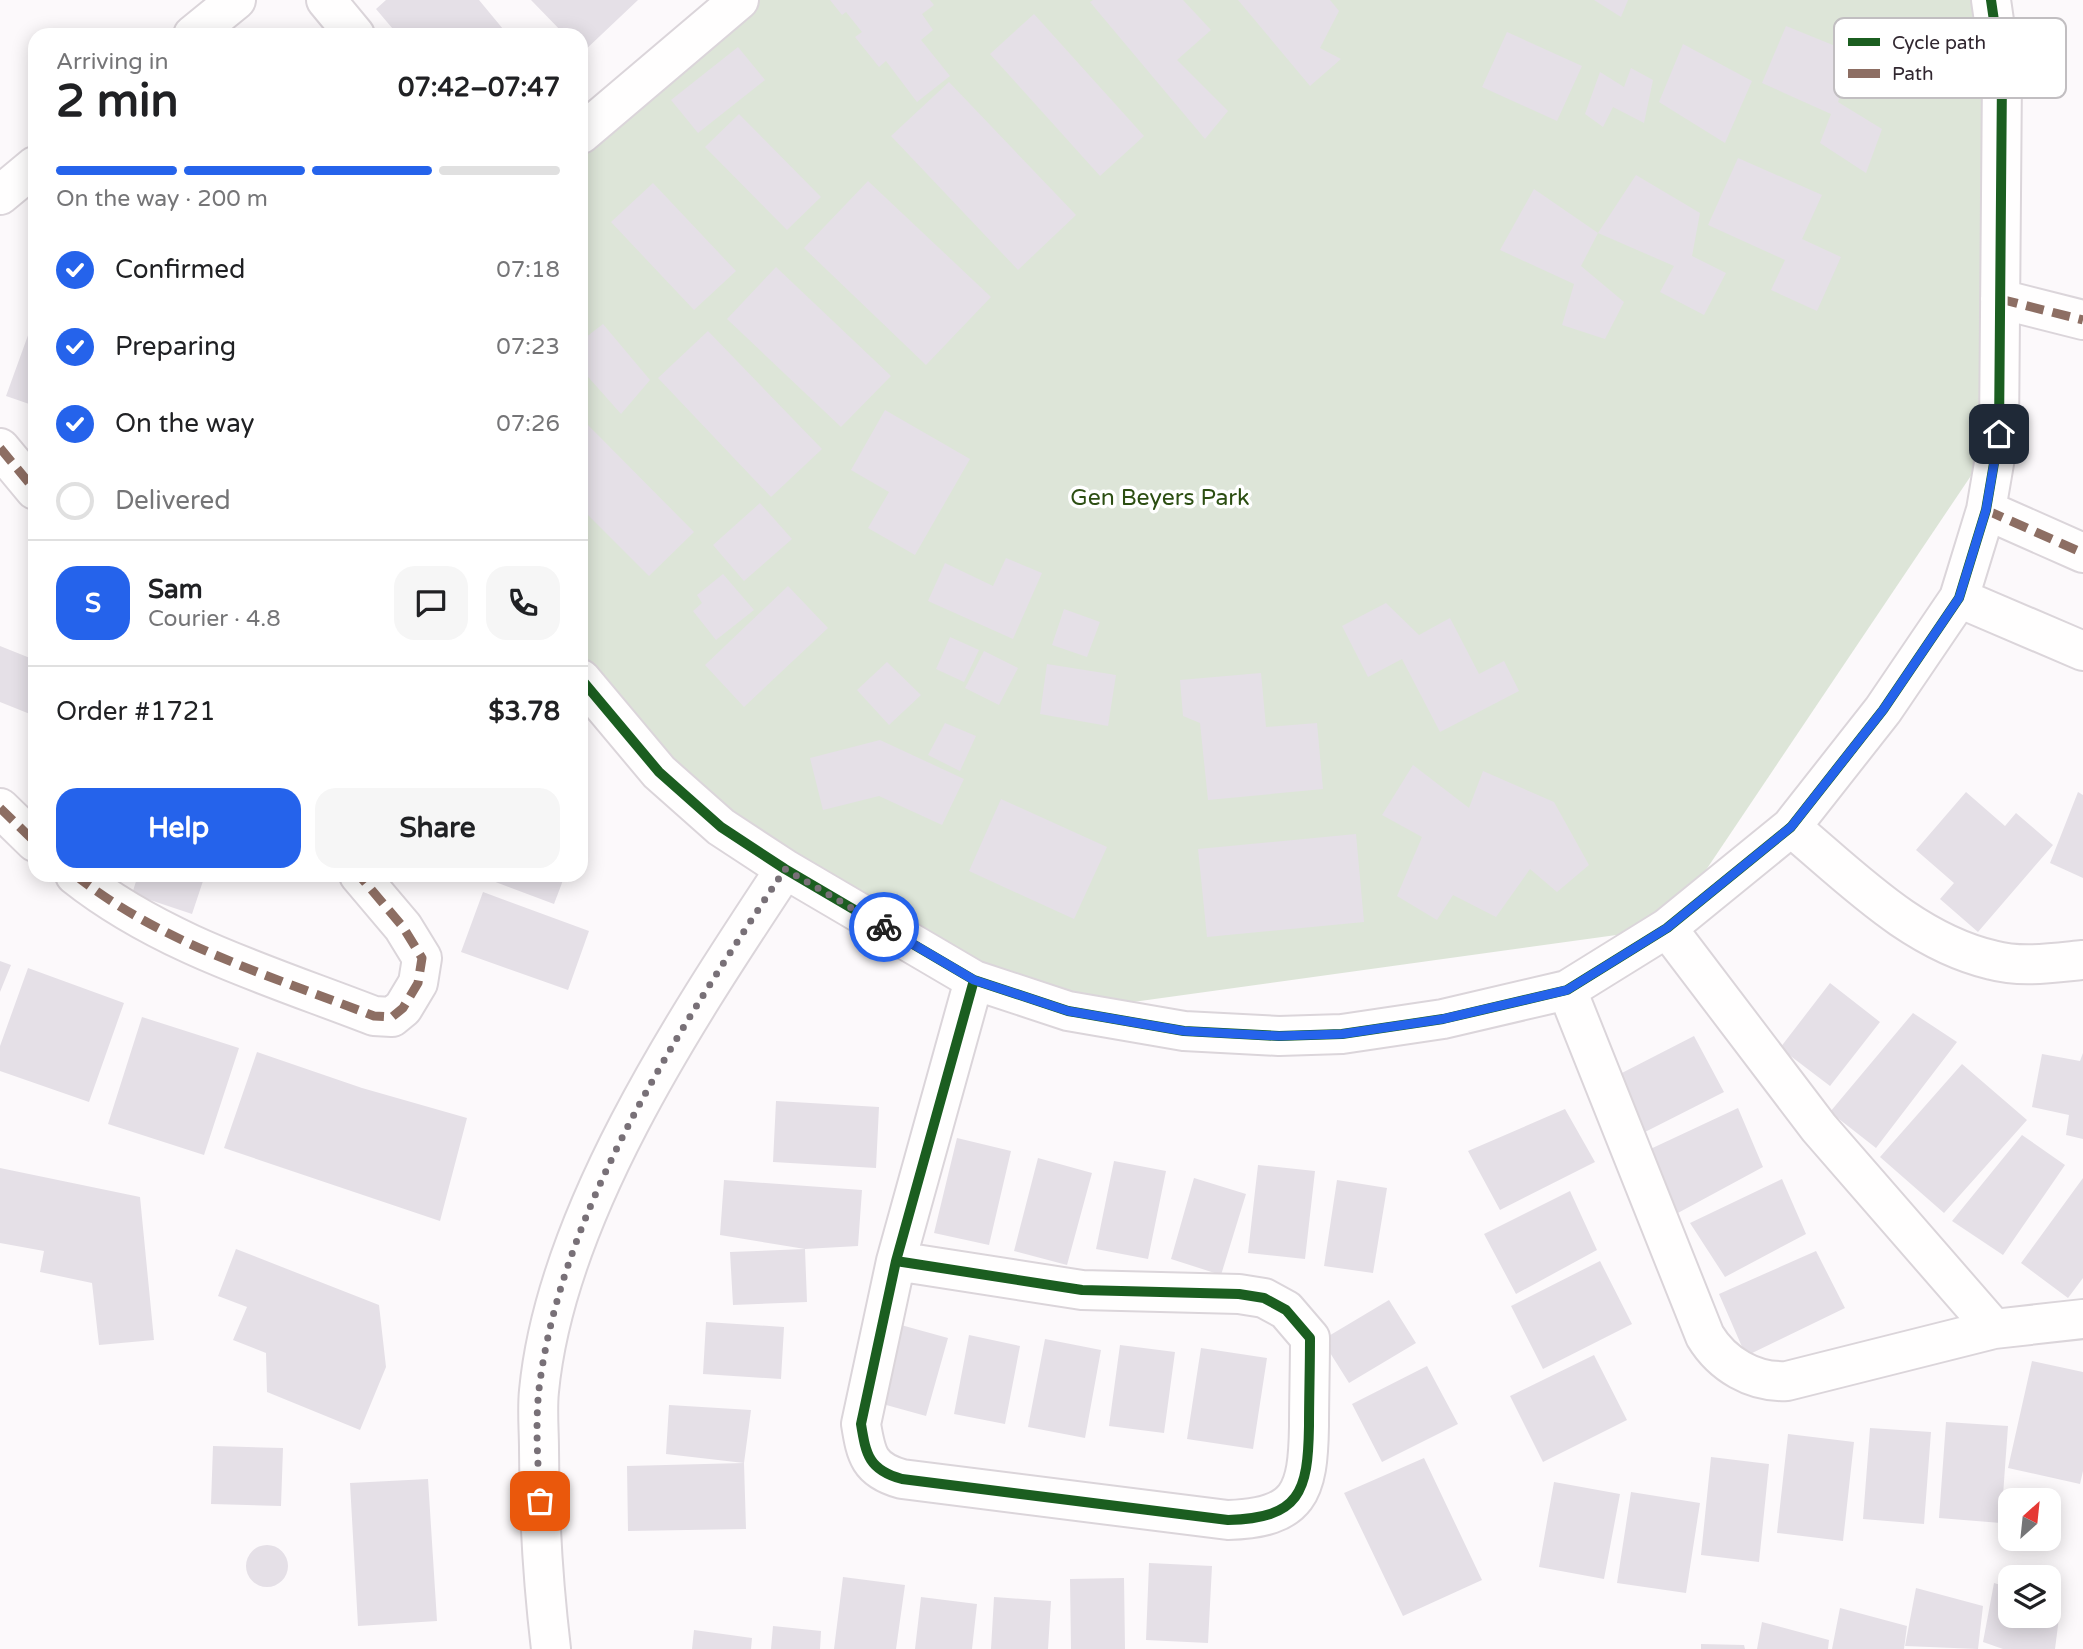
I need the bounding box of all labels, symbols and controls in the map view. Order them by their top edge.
legend [1834,18,2066,98]
text: Cycle path [1892,32,1986,54]
text: Arriving in [56,48,169,76]
text: Path [1892,63,1934,85]
text: 07:42–07:47 [398,72,560,103]
text: 2 min [56,74,179,129]
text: On the way · 200 m [56,185,268,213]
icon: check [56,251,94,289]
text: Confirmed [115,254,245,285]
text: 07:18 [496,256,560,284]
icon: check [56,328,94,366]
text: Preparing [115,331,236,362]
text: 07:23 [496,333,560,361]
pin [1969,404,2029,464]
icon: check [56,405,94,443]
text: On the way [115,408,255,439]
text: 07:26 [496,410,560,438]
icon: home [1980,415,2018,453]
park label: Gen Beyers Park [1070,484,1250,512]
text: Delivered [115,485,231,516]
button: chat [394,566,468,640]
button: phone [486,566,560,640]
text: Sam [148,574,203,605]
text: S [85,588,101,619]
text: Courier · 4.8 [148,605,281,633]
text: Order #1721 [56,696,216,727]
text: $3.78 [488,696,560,727]
button: Help [56,788,301,868]
button: Share [315,788,560,868]
courier [849,892,919,962]
icon: bike [865,908,903,946]
pin [510,1471,570,1531]
icon: bag [521,1482,559,1520]
north arrow [1998,1488,2062,1550]
map controls [1998,1488,2061,1628]
button: layers [1998,1565,2061,1628]

